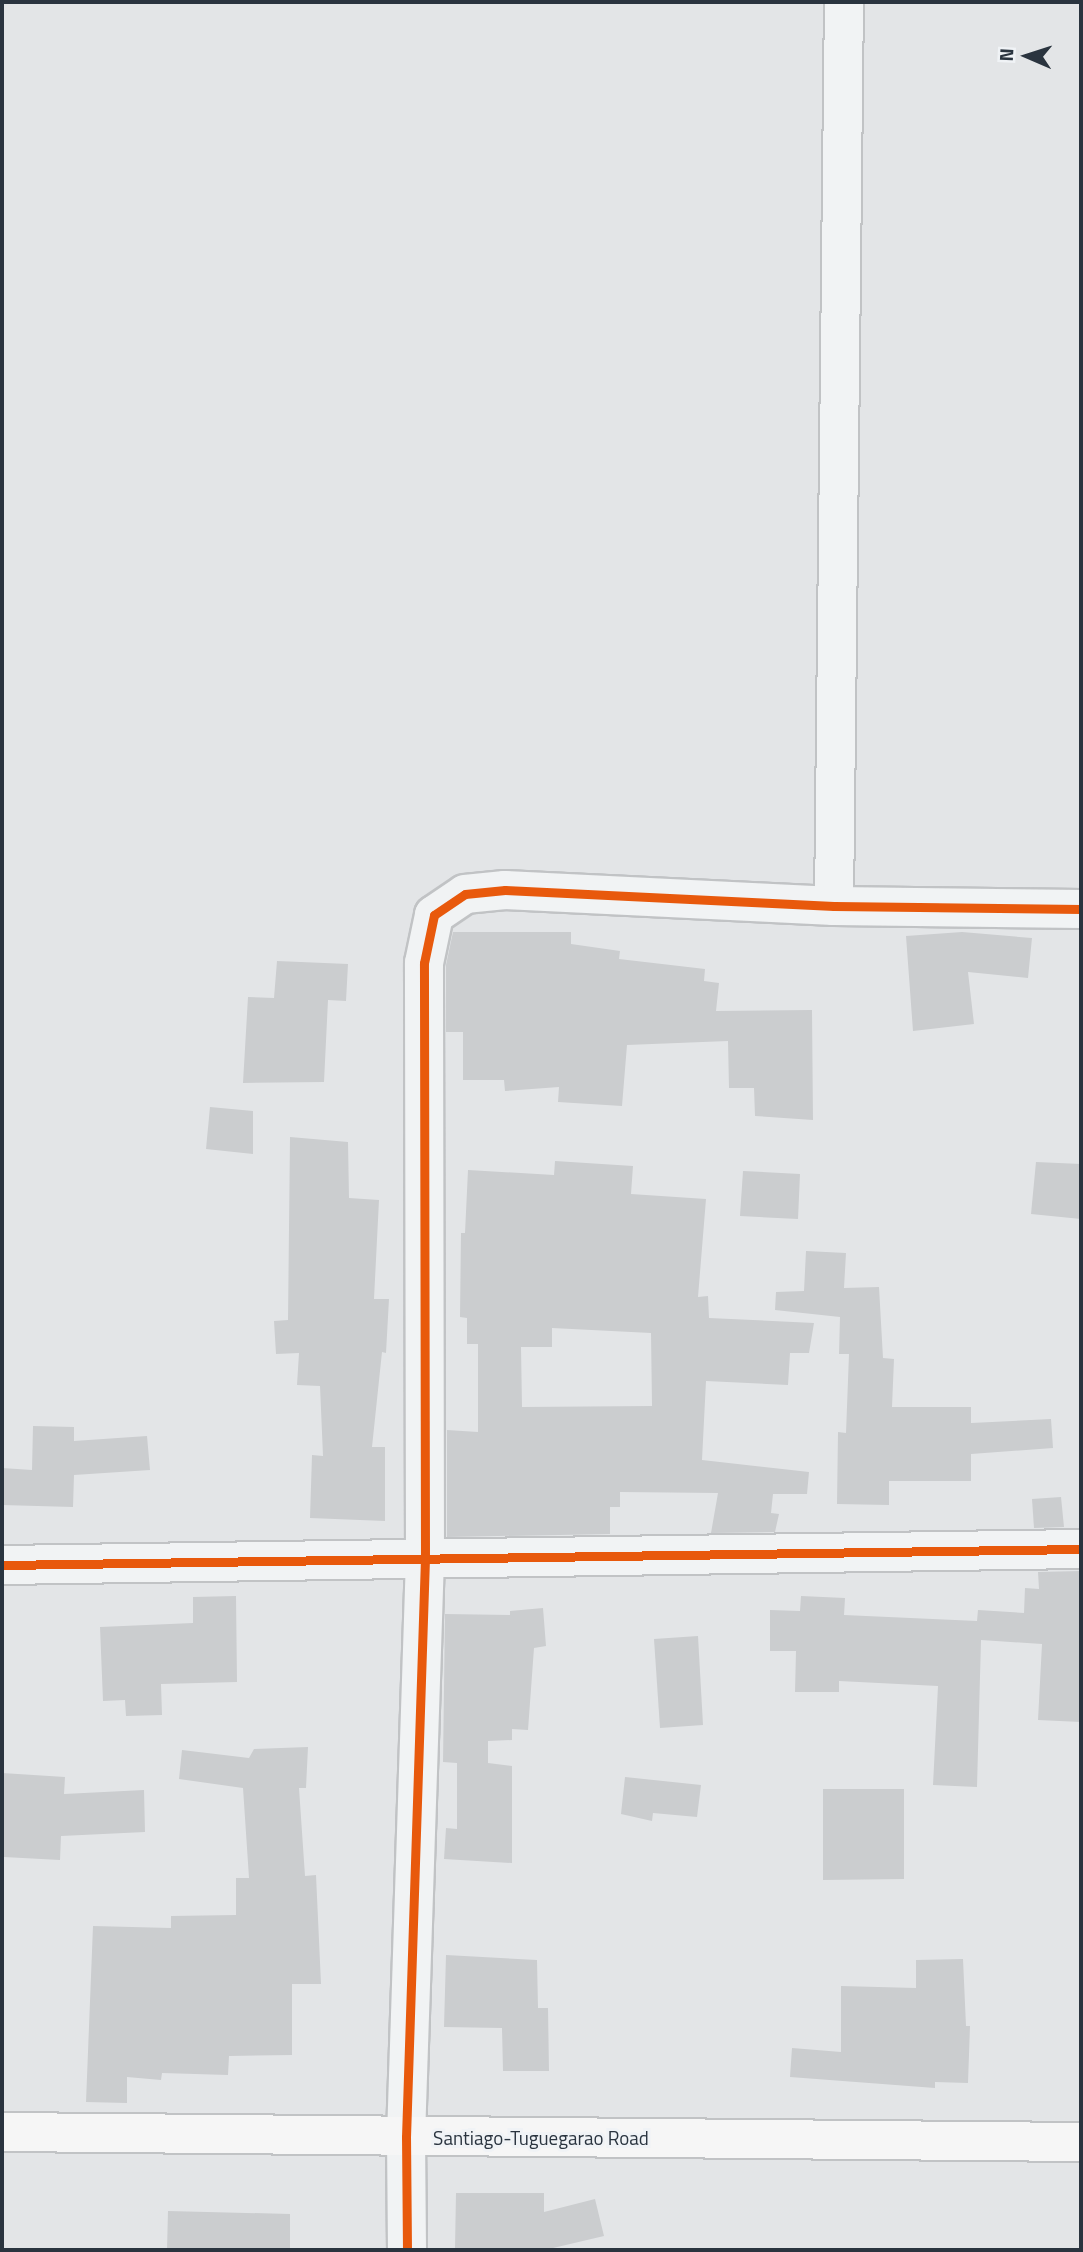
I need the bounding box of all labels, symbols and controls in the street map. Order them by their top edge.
north arrow [992,21,1062,91]
text: N [991,48,1020,62]
street label: Santiago-Tuguegarao Road [433,2127,649,2149]

